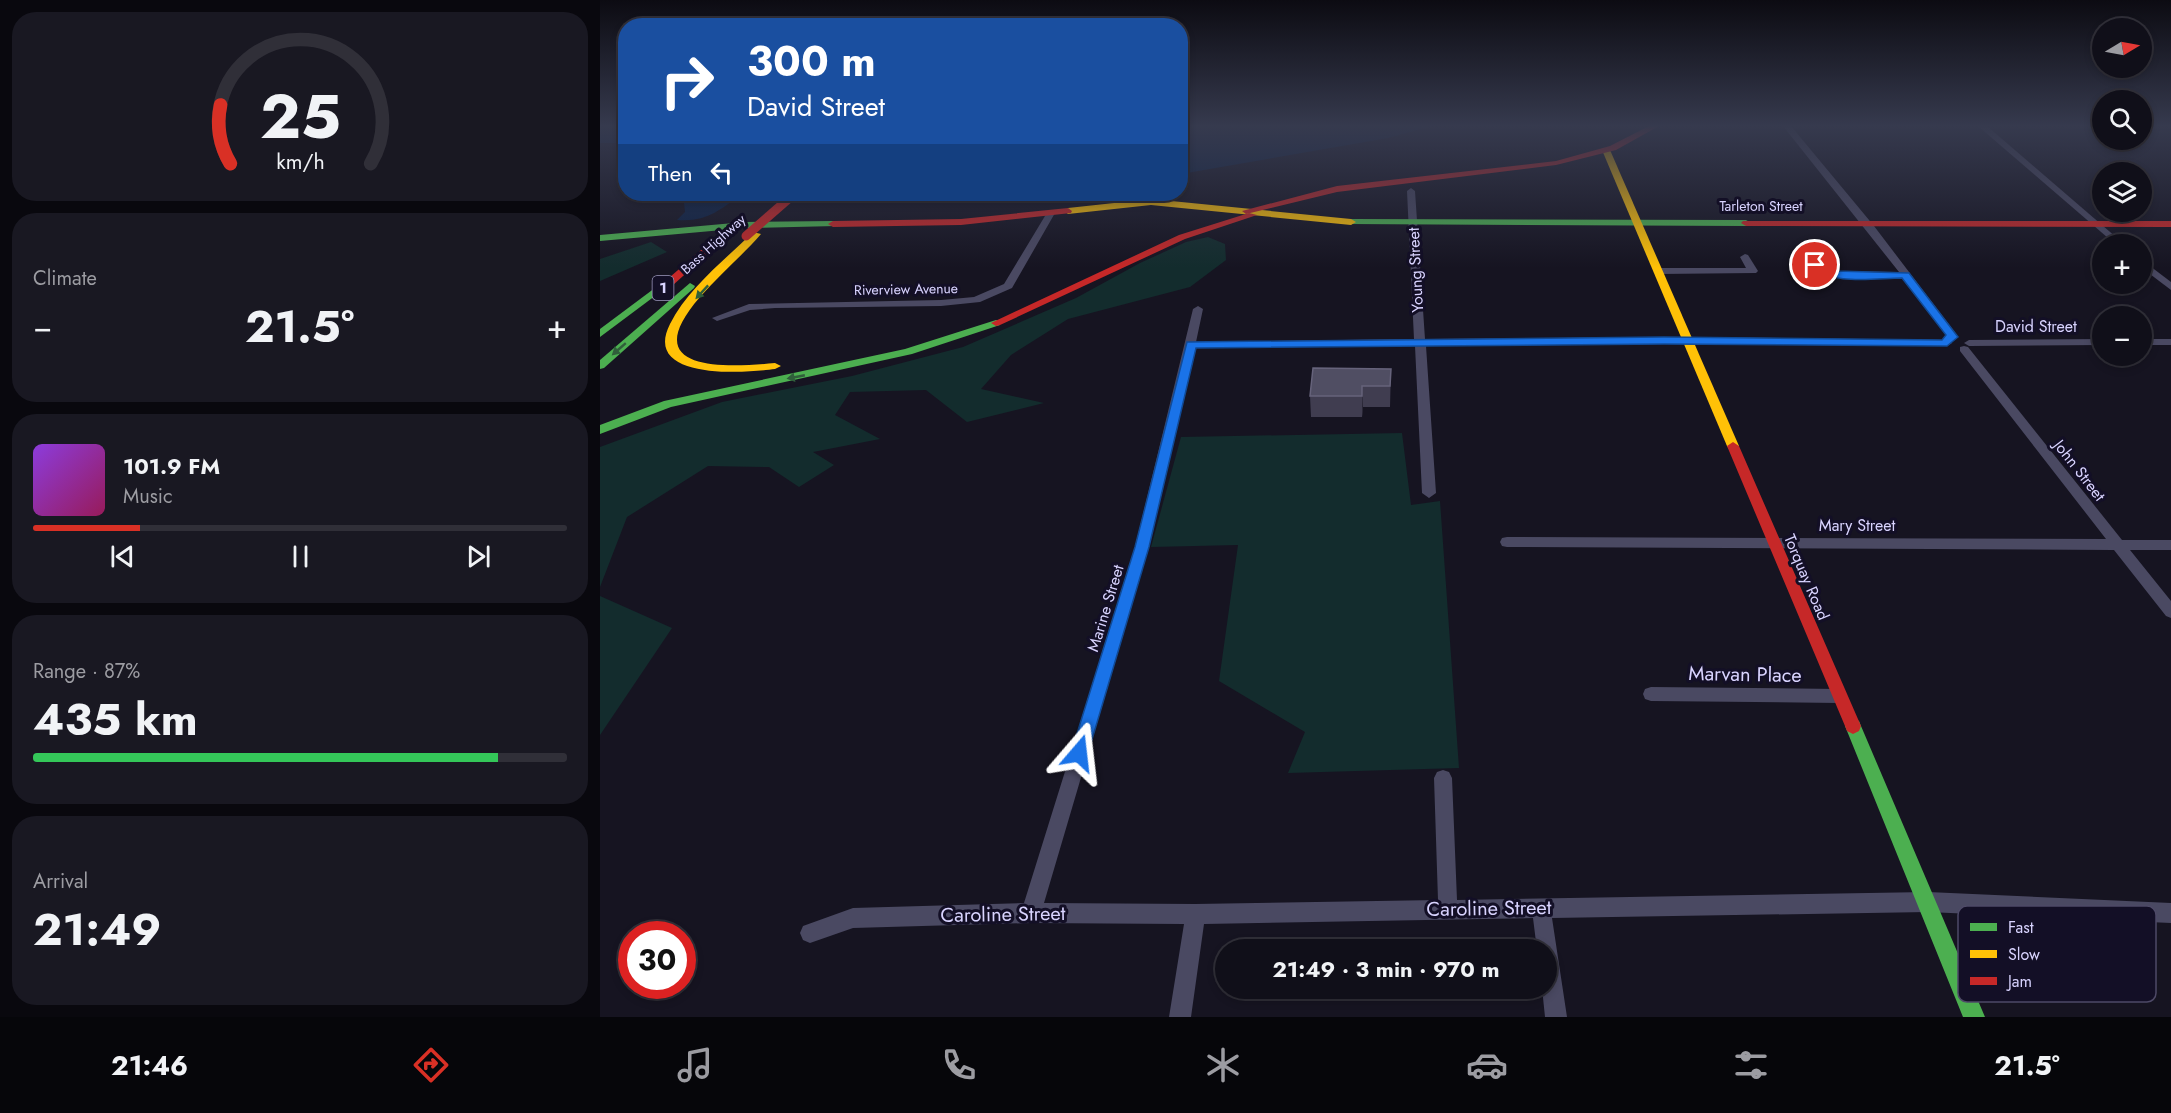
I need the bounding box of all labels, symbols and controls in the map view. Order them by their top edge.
north arrow [2092,18,2152,78]
map controls [2092,18,2152,366]
text: 300 m [747,31,876,92]
icon: right [648,42,726,120]
text: 25 [259,71,341,161]
text: David Street [747,87,885,126]
button: search [2092,90,2152,150]
text: km/h [276,146,324,177]
icon: left [705,156,738,189]
text: Then [648,157,693,189]
button: layers [2092,162,2152,222]
street label: Tarleton Street [1719,196,1803,216]
street label: Bass Highway [676,209,751,279]
street label: Young Street [1402,227,1429,313]
button: + [2092,234,2152,294]
pin [1789,239,1840,290]
icon: arrive [1798,248,1831,281]
text: Climate [33,264,97,293]
road number: 1 [652,276,674,300]
street label: Riverview Avenue [854,278,958,300]
one-way arrow [695,285,709,299]
text: 21.5° [245,294,354,359]
text: − [33,303,52,350]
text: + [547,303,567,350]
button: − [2092,306,2152,366]
street label: David Street [1995,315,2077,338]
one-way arrow [612,342,627,355]
one-way arrow [786,373,805,382]
street label: John Street [2047,433,2111,506]
text: 101.9 FM [123,450,220,482]
text: Music [123,482,173,511]
street label: Mary Street [1819,514,1895,537]
street label: Torquay Road [1778,531,1835,624]
icon: previous [106,540,139,573]
icon: pause [284,540,317,573]
icon: next [462,540,495,573]
street label: Marine Street [1081,562,1130,655]
text: Range · 87% [33,657,140,686]
street label: Marvan Place [1688,659,1802,690]
text: 435 km [33,687,198,752]
position arrow [1047,721,1111,785]
text: Arrival [33,867,88,896]
street label: Caroline Street [1426,893,1552,924]
text: 21:49 [33,897,161,962]
street label: Caroline Street [940,899,1066,930]
legend [1958,906,2156,1002]
text: Fast [2008,916,2034,939]
speed limit sign: 30 [618,921,696,999]
text: Slow [2008,943,2040,966]
text: 21:49 · 3 min · 970 m [1273,953,1499,985]
text: Jam [2006,970,2032,993]
icon: directions [410,1044,452,1086]
icon: music [674,1044,716,1086]
icon: phone [938,1044,980,1086]
icon: climate [1202,1044,1244,1086]
icon: car [1466,1044,1508,1086]
icon: filters [1730,1044,1772,1086]
text: 21:46 [111,1046,188,1085]
text: 21.5° [1994,1046,2060,1085]

